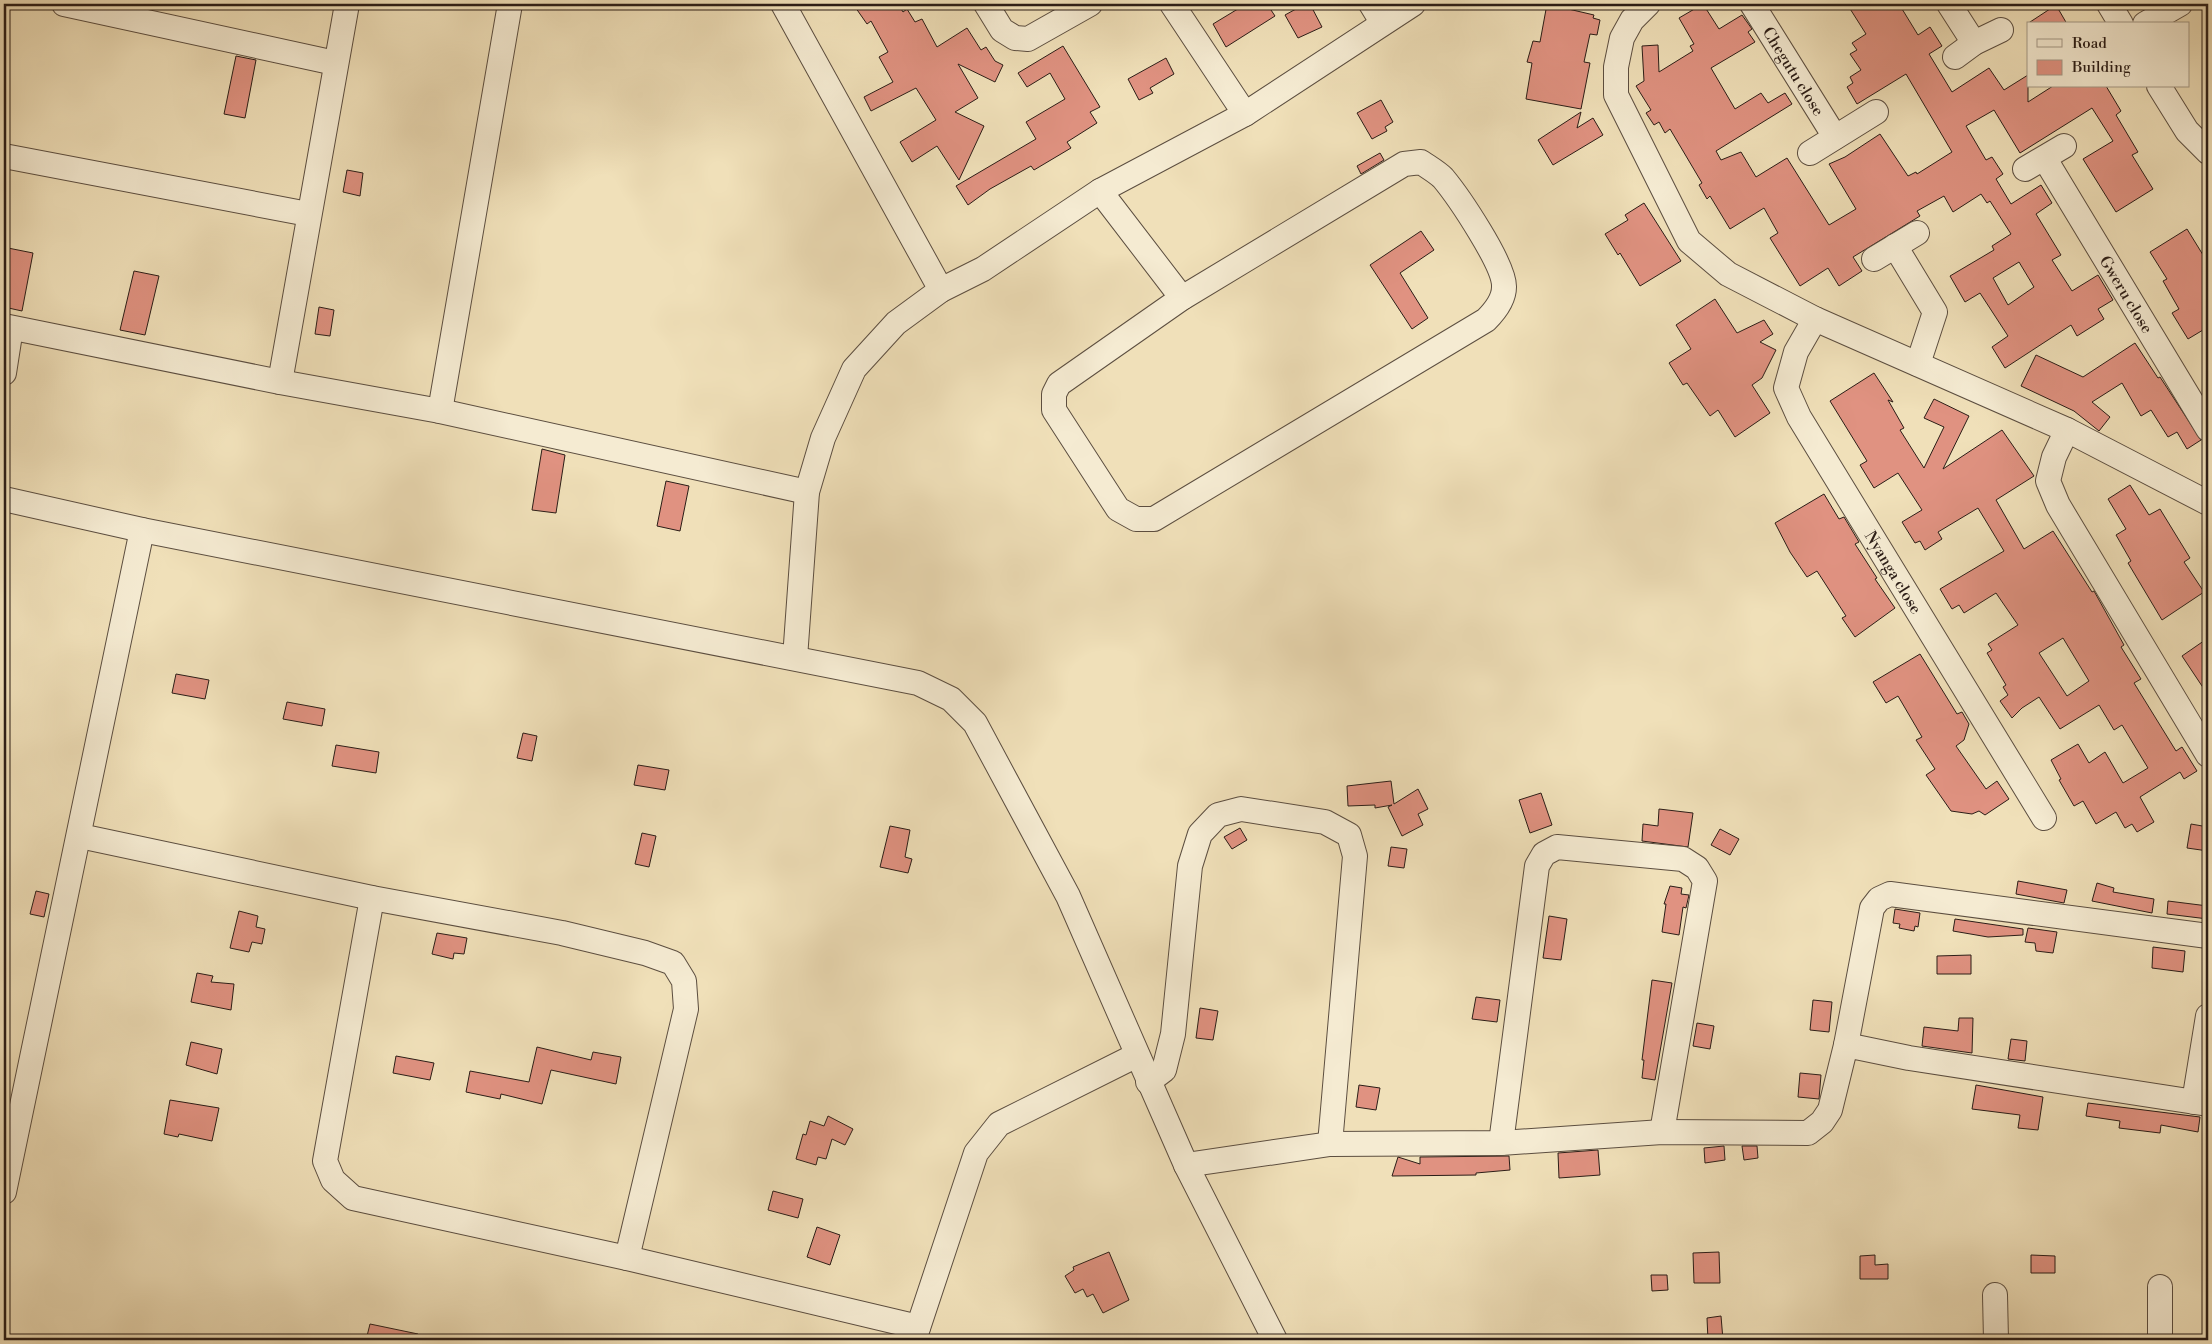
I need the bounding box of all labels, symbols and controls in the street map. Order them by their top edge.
legend [2027,22,2190,88]
street label: Chegutu close [1758,23,1828,120]
text: Road [2072,34,2107,53]
text: Building [2071,58,2131,77]
street label: Gweru close [2095,252,2157,337]
street label: Nyanga close [1860,527,1926,618]

